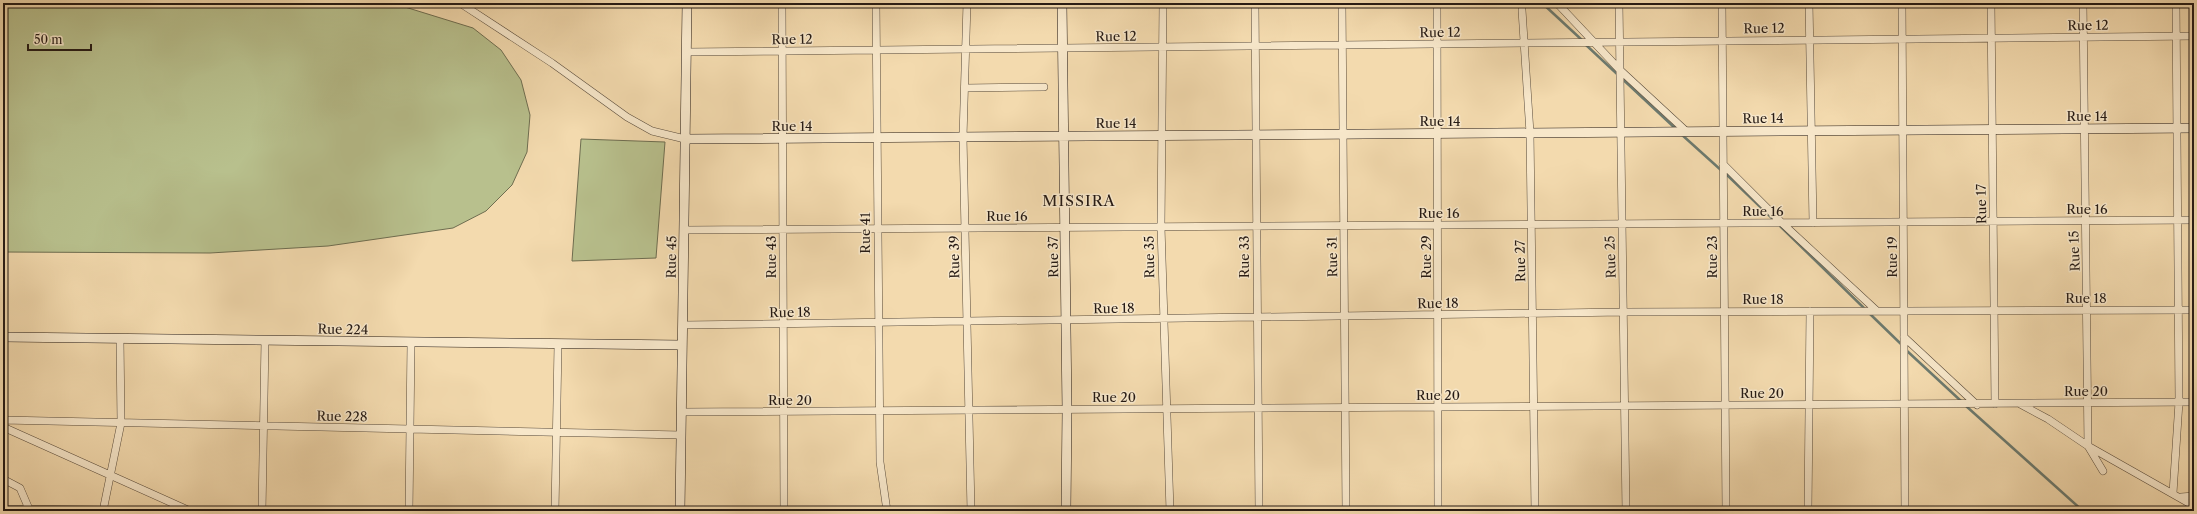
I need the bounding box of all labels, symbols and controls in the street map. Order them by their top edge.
street label: Rue 12 [2067,17,2109,33]
street label: Rue 12 [1743,20,1785,36]
street label: Rue 12 [1419,24,1461,40]
scale bar [28,26,91,52]
street label: Rue 12 [1095,28,1137,44]
street label: Rue 12 [771,31,813,47]
text: 50 m [34,32,63,47]
street label: Rue 14 [2066,108,2108,124]
street label: Rue 14 [1742,110,1784,126]
street label: Rue 14 [1419,113,1461,129]
street label: Rue 14 [1095,115,1137,131]
street label: Rue 14 [771,118,813,134]
street label: Rue 17 [1973,183,1989,224]
district label: MISSIRA [1042,191,1116,210]
street label: Rue 16 [2066,201,2108,217]
street label: Rue 16 [1742,203,1784,219]
street label: Rue 16 [1418,205,1460,221]
street label: Rue 16 [986,208,1028,224]
street label: Rue 41 [857,212,873,254]
street label: Rue 15 [2065,230,2083,272]
street label: Rue 45 [663,235,679,279]
street label: Rue 39 [946,235,962,279]
street label: Rue 37 [1045,235,1061,278]
street label: Rue 29 [1418,235,1434,279]
street label: Rue 25 [1601,235,1619,279]
street label: Rue 43 [763,236,779,278]
street label: Rue 35 [1141,236,1157,278]
street label: Rue 33 [1236,236,1252,278]
street label: Rue 31 [1324,236,1340,278]
street label: Rue 23 [1704,236,1720,278]
street label: Rue 19 [1884,236,1900,278]
street label: Rue 27 [1512,239,1528,282]
street label: Rue 18 [2065,290,2107,306]
street label: Rue 18 [1742,291,1784,307]
street label: Rue 18 [1417,295,1459,311]
street label: Rue 18 [1093,300,1135,316]
street label: Rue 18 [769,304,811,320]
street label: Rue 224 [317,321,369,337]
street label: Rue 20 [2064,383,2108,399]
street label: Rue 20 [1740,385,1784,401]
street label: Rue 20 [1416,387,1460,403]
street label: Rue 20 [1092,389,1136,405]
street label: Rue 20 [768,392,812,408]
street label: Rue 228 [316,408,368,424]

